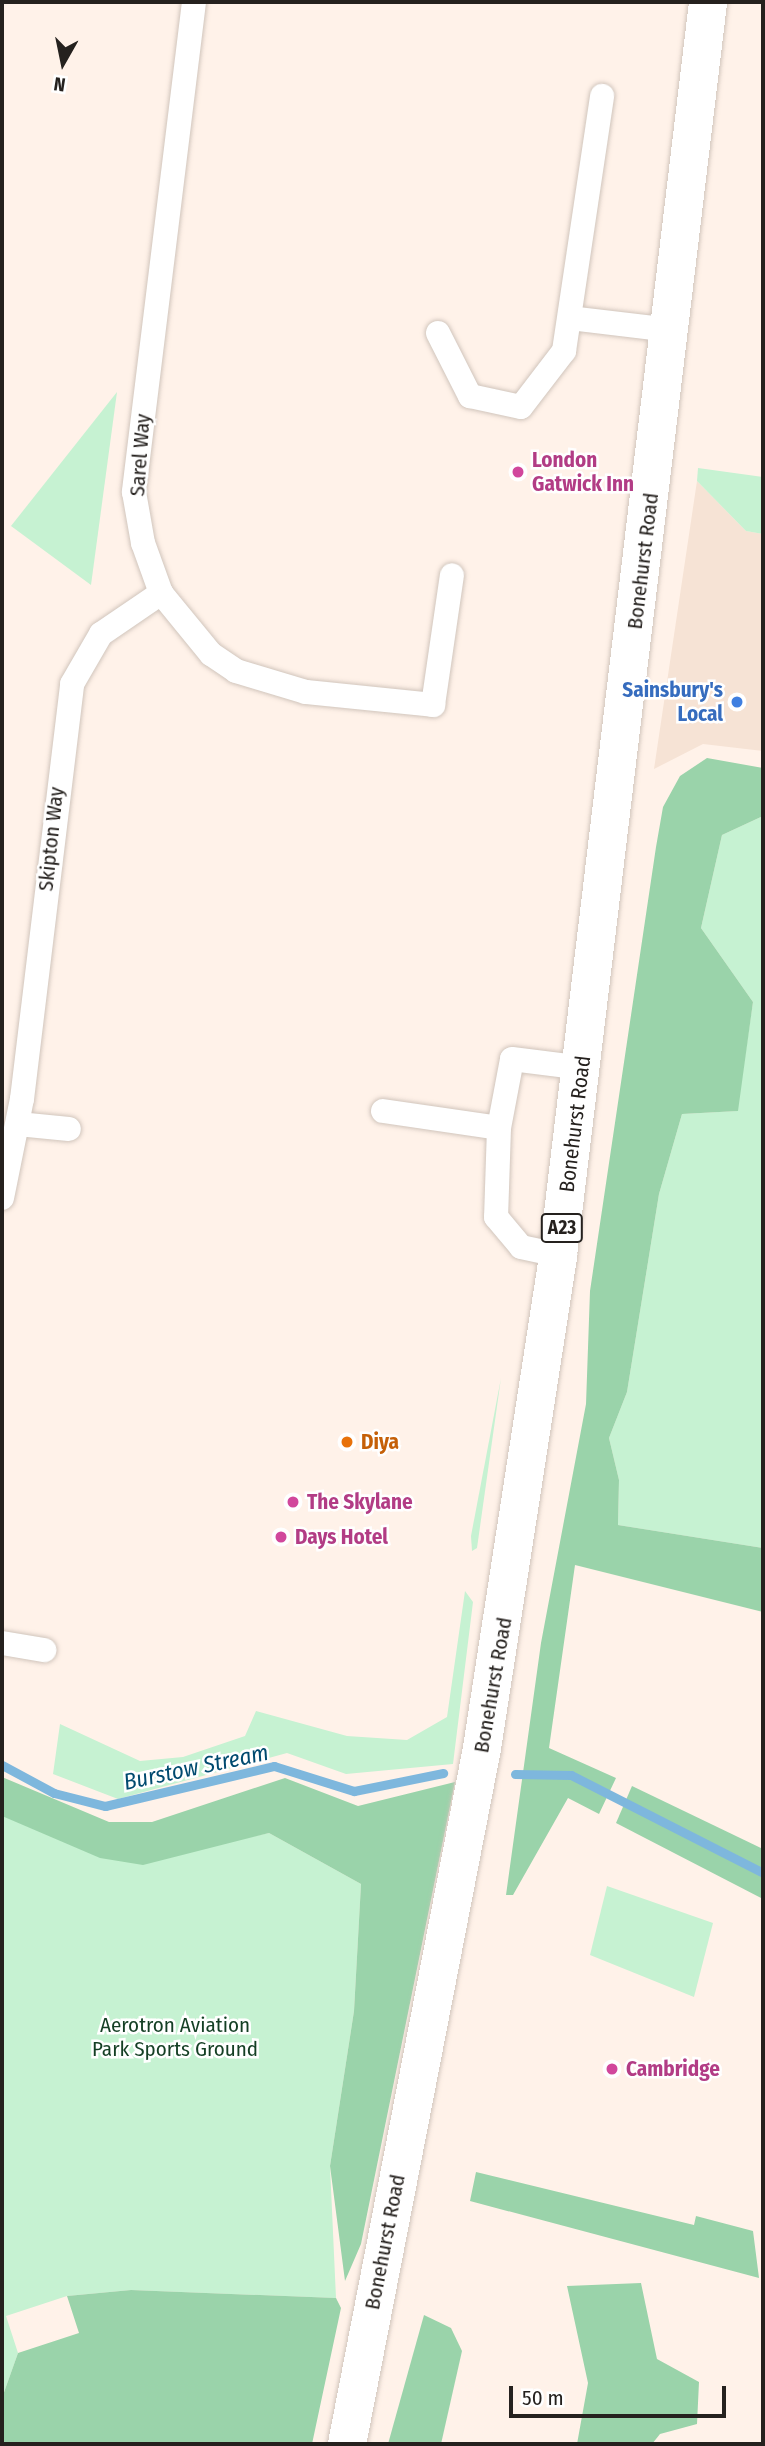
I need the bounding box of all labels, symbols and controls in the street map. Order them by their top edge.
north arrow [28,28,98,98]
text: N [52,72,67,96]
street label: Sarel Way [125,413,155,497]
place label: London Gatwick Inn [532,447,634,497]
marker: London Gatwick Inn [510,464,526,480]
street label: Bonehurst Road [622,491,664,631]
place label: Sainsbury's Local [622,677,723,727]
marker: Sainsbury's Local [729,694,745,710]
street label: Skipton Way [33,786,69,892]
street label: Bonehurst Road [554,1054,596,1194]
road number: A23 [539,1212,585,1244]
place label: Diya [361,1429,399,1455]
marker: Diya [339,1434,355,1450]
place label: The Skylane [307,1489,413,1515]
marker: The Skylane [285,1494,301,1510]
place label: Days Hotel [295,1524,388,1550]
marker: Days Hotel [273,1529,289,1545]
street label: Bonehurst Road [469,1615,517,1755]
water label: Burstow Stream [121,1738,271,1796]
park label: Aerotron Aviation Park Sports Ground [92,2012,258,2062]
place label: Cambridge [626,2056,720,2082]
marker: Cambridge [604,2061,620,2077]
street label: Bonehurst Road [360,2172,410,2312]
scale bar [513,2372,730,2416]
text: 50 m [522,2385,564,2411]

